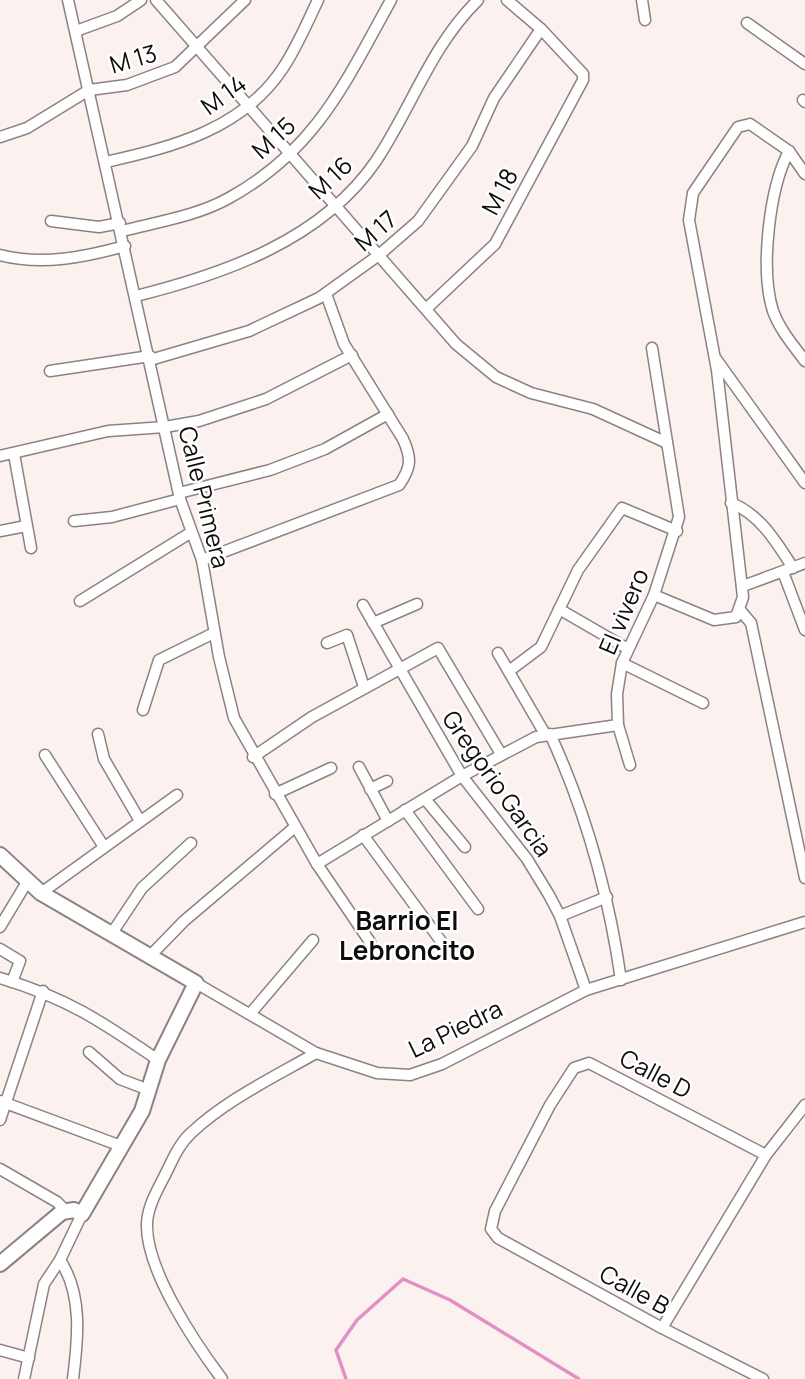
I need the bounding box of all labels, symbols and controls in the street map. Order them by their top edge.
street label: M 13 [106,36,160,80]
street label: M 14 [194,66,252,122]
street label: M 15 [244,109,302,165]
street label: M 16 [301,148,359,206]
street label: M 18 [473,162,525,220]
street label: M 17 [347,202,403,258]
street label: Calle Primera [171,423,239,571]
street label: El vivero [590,563,656,659]
street label: Gregorio Garcia [435,703,561,863]
district label: Barrio El Lebroncito [339,902,475,968]
street label: La Piedra [403,991,507,1065]
street label: Calle D [614,1040,698,1106]
street label: Calle B [594,1256,676,1322]

